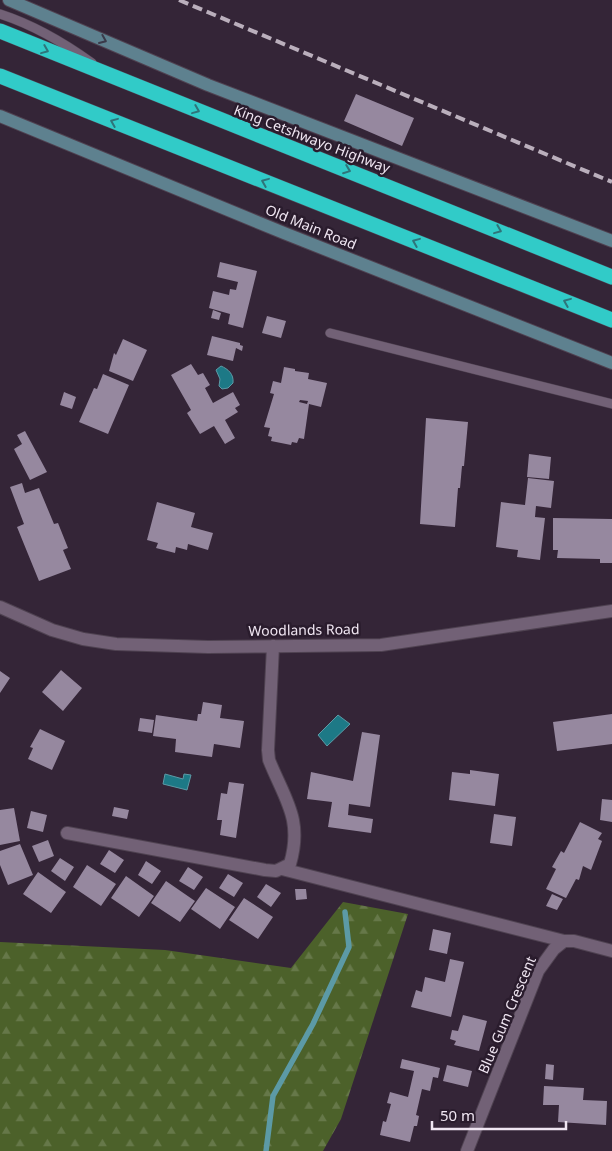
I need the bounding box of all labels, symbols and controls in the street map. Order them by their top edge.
one-way arrow [98,34,106,44]
one-way arrow [40,43,49,54]
street label: King Cetshwayo Highway [231,100,394,177]
one-way arrow [191,104,200,114]
one-way arrow [110,117,119,128]
one-way arrow [342,164,351,174]
one-way arrow [261,177,270,188]
street label: Old Main Road [263,200,360,253]
one-way arrow [493,224,502,235]
one-way arrow [412,238,421,248]
one-way arrow [563,298,572,309]
street label: Woodlands Road [248,619,360,640]
street label: Blue Gum Crescent [473,953,540,1076]
scale bar [432,1098,566,1130]
text: 50 m [440,1105,475,1125]

